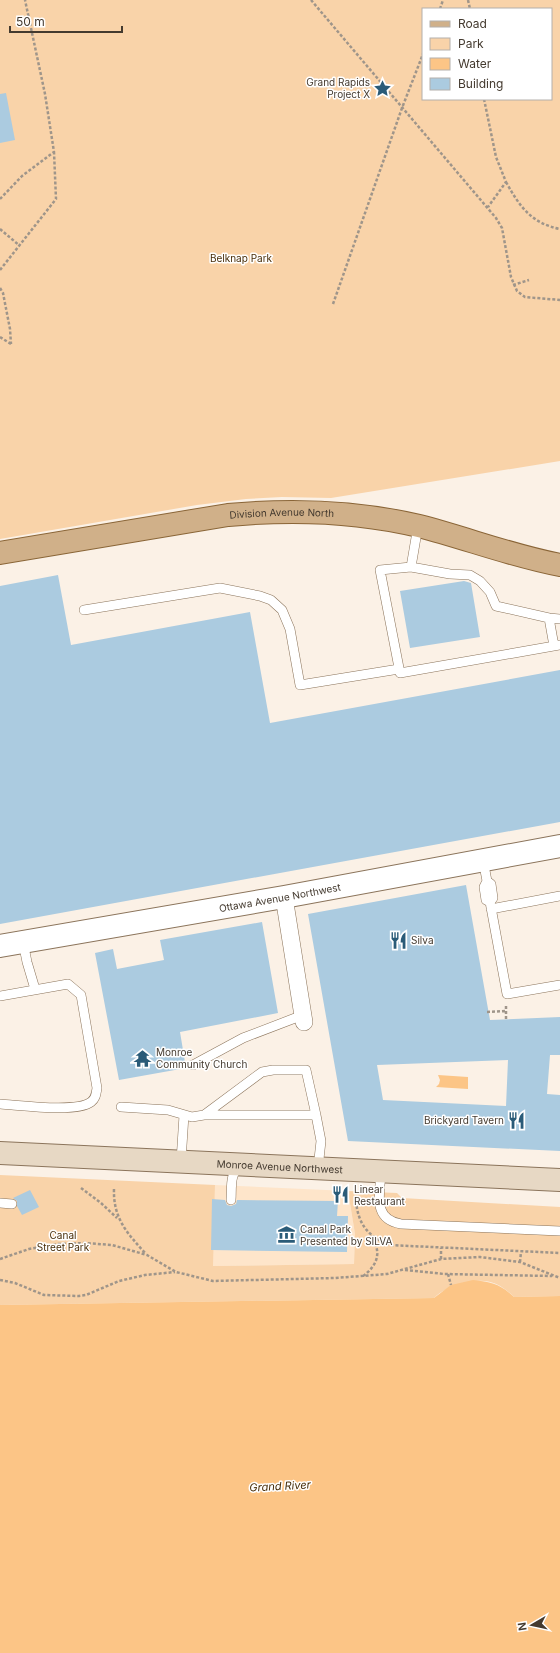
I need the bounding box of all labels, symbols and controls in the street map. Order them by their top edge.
scale bar [10,8,122,34]
legend [422,8,552,100]
text: 50 m [16,14,45,29]
text: Road [458,16,487,31]
text: Park [458,36,484,51]
text: Water [458,56,492,71]
place label: Grand Rapids Project X [306,76,370,100]
text: Building [458,76,503,91]
place icon: Grand Rapids Project X [373,78,393,98]
park label: Belknap Park [210,252,273,264]
street label: Division Avenue North [229,506,335,521]
street label: Ottawa Avenue Northwest [218,881,342,914]
restaurant icon: Silva [388,930,408,950]
place label: Silva [411,934,434,946]
place label: Monroe Community Church [156,1046,247,1070]
temple icon: Monroe Community Church [133,1048,153,1068]
restaurant icon: Brickyard Tavern [507,1110,527,1130]
place label: Brickyard Tavern [424,1114,504,1126]
street label: Monroe Avenue Northwest [216,1157,344,1176]
place label: Linear Restaurant [354,1183,406,1207]
restaurant icon: Linear Restaurant [331,1185,351,1205]
place label: Canal Park Presented by SILVA [300,1223,392,1247]
museum icon: Canal Park Presented by SILVA [277,1225,297,1245]
park label: Canal Street Park [37,1229,90,1253]
water label: Grand River [249,1477,312,1495]
north arrow [512,1605,552,1645]
text: N [515,1621,530,1632]

